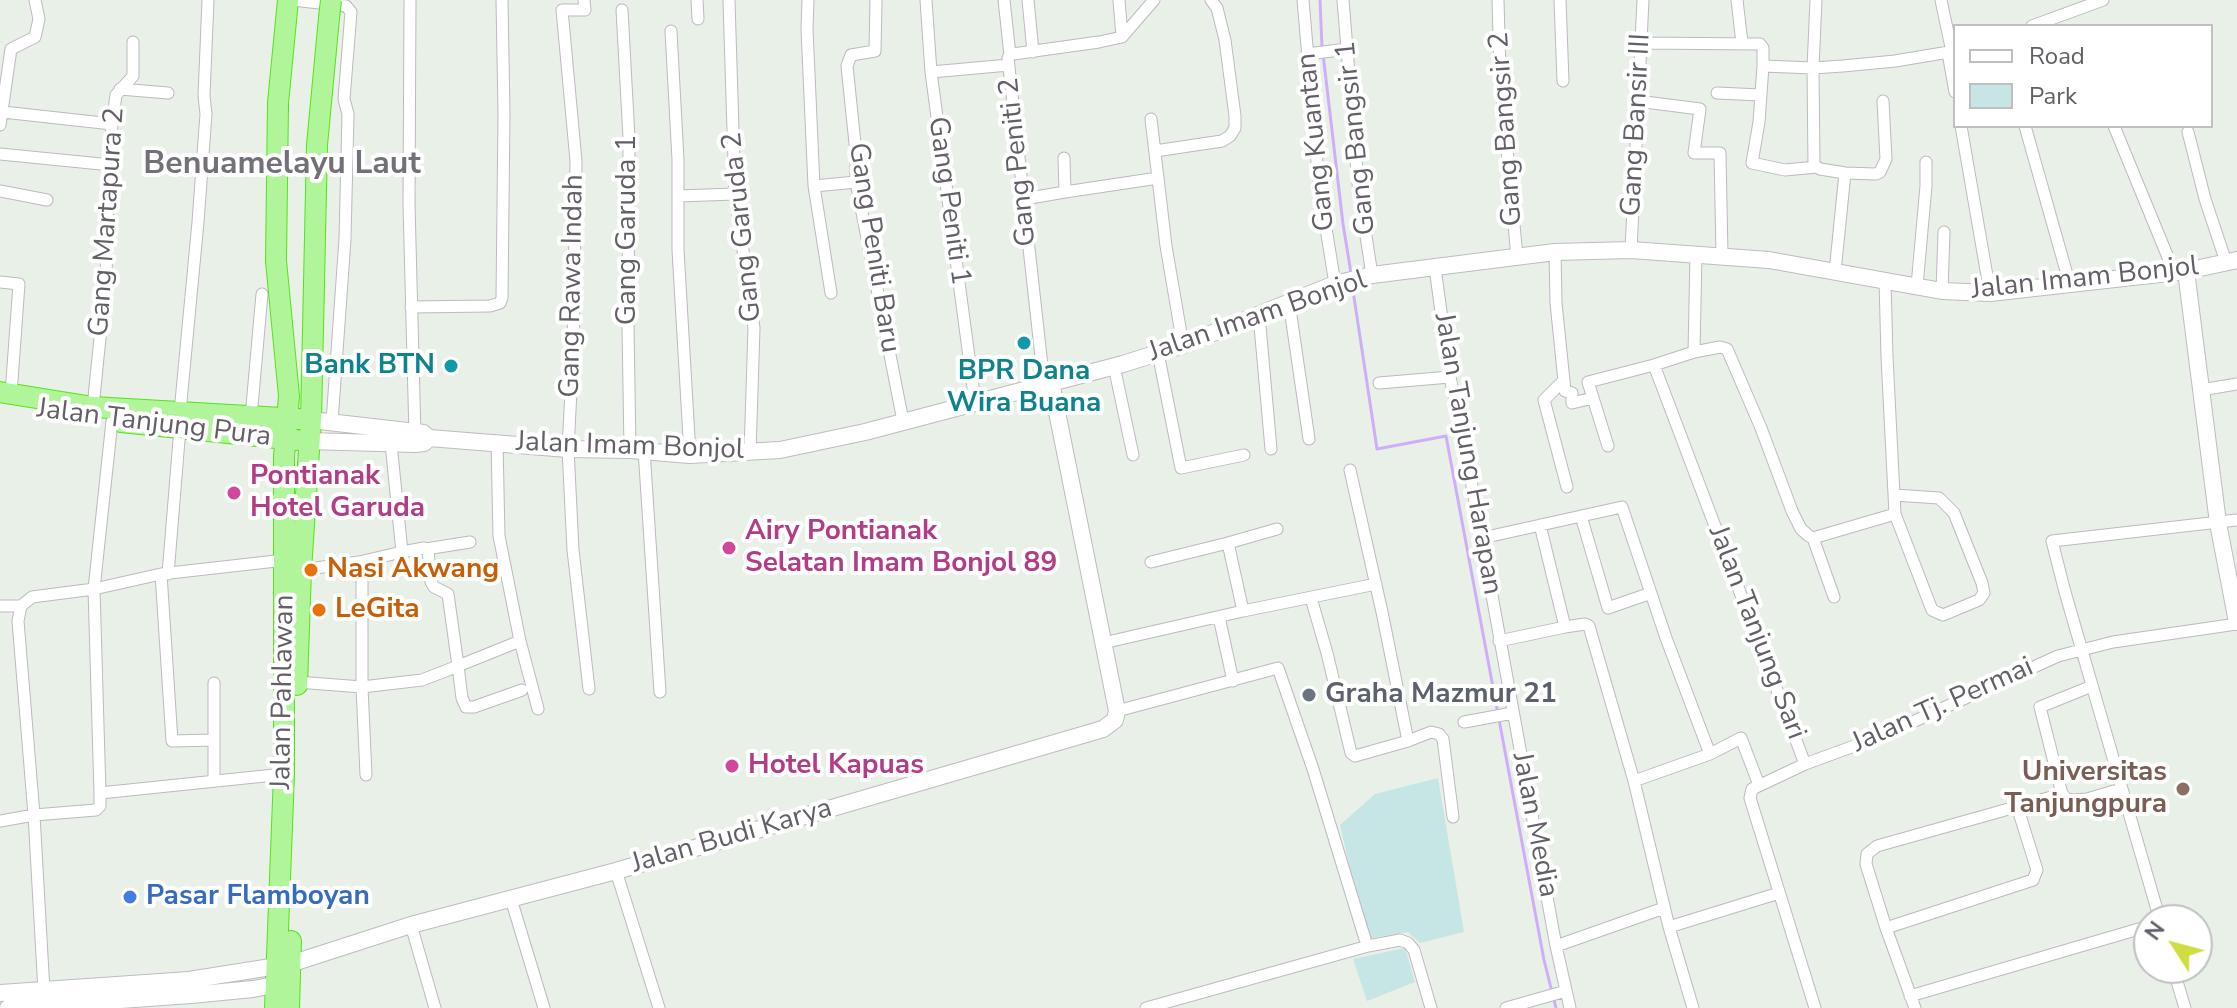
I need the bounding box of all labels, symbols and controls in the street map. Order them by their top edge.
legend [1953,24,2213,128]
street label: Gang Bangsir 2 [1483,31,1531,227]
street label: Gang Bansir III [1615,33,1659,217]
street label: Gang Bangsir 1 [1330,39,1384,237]
text: Road [2029,40,2085,72]
street label: Gang Kuantan [1291,51,1343,233]
street label: Gang Peniti 2 [993,76,1045,248]
text: Park [2029,80,2077,112]
street label: Gang Martapura 2 [83,106,133,338]
street label: Gang Peniti 1 [920,115,976,287]
street label: Gang Garuda 2 [716,130,770,324]
street label: Gang Garuda 1 [611,135,645,325]
street label: Gang Peniti Baru [840,141,906,355]
district label: Benuamelayu Laut [143,146,421,184]
street label: Gang Rawa Indah [554,174,592,398]
street label: Jalan Imam Bonjol [1970,250,2200,308]
street label: Jalan Imam Bonjol [1145,264,1371,370]
street label: Jalan Tanjung Harapan [1426,311,1508,597]
marker: BPR Dana Wira Buana [1015,334,1033,352]
place label: Bank BTN [304,349,435,383]
place label: BPR Dana Wira Buana [947,355,1101,421]
marker: Bank BTN [442,357,460,375]
street label: Jalan Tanjung Pura [35,393,273,455]
street label: Jalan Imam Bonjol [515,426,745,468]
place label: Pontianak Hotel Garuda [250,460,425,526]
marker: Pontianak Hotel Garuda [225,484,243,502]
place label: Airy Pontianak Selatan Imam Bonjol 89 [745,515,1057,581]
street label: Jalan Tanjung Sari [1700,521,1812,745]
marker: Airy Pontianak Selatan Imam Bonjol 89 [720,539,738,557]
place label: Nasi Akwang [327,553,499,587]
marker: Nasi Akwang [302,561,320,579]
place label: LeGita [335,593,420,627]
street label: Jalan Pahlawan [266,594,302,790]
marker: LeGita [310,601,328,619]
street label: Jalan Tj. Permai [1847,651,2039,761]
place label: Graha Mazmur 21 [1325,678,1557,712]
marker: Graha Mazmur 21 [1300,686,1318,704]
place label: Hotel Kapuas [748,749,924,783]
street label: Jalan Media [1504,750,1564,900]
place label: Universitas Tanjungpura [2004,756,2167,822]
marker: Hotel Kapuas [723,757,741,775]
marker: Universitas Tanjungpura [2174,780,2192,798]
street label: Jalan Budi Karya [628,792,836,882]
place label: Pasar Flamboyan [146,880,370,914]
marker: Pasar Flamboyan [121,888,139,906]
north arrow [2133,904,2213,984]
text: N [2138,916,2172,947]

